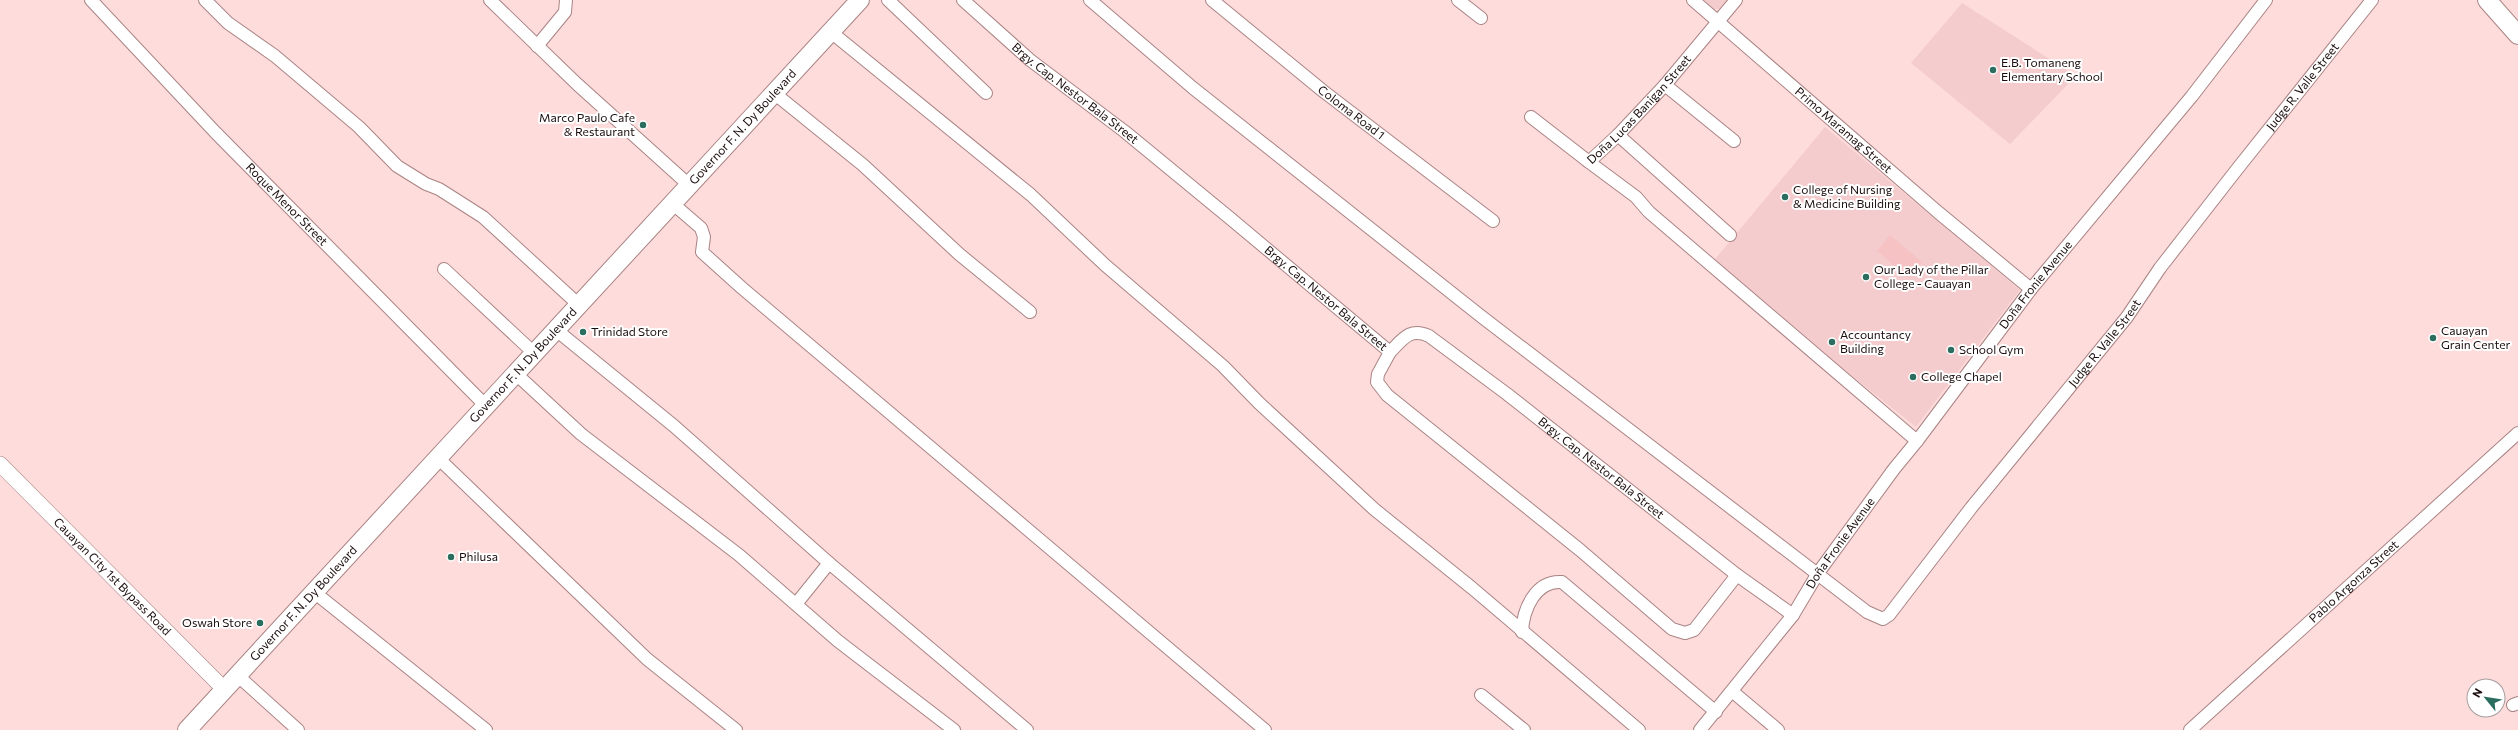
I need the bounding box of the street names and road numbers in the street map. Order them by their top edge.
street label: Brgy. Cap. Nestor Bala Street [1010,39,1142,146]
street label: Judge R. Valle Street [2263,40,2341,133]
street label: Doña Lucas Banigan Street [1584,52,1693,166]
street label: Governor F. N. Dy Boulevard [686,66,799,187]
street label: Coloma Road 1 [1316,82,1388,142]
street label: Primo Maramag Street [1793,84,1895,175]
street label: Roque Menor Street [244,160,331,248]
street label: Doña Fronie Avenue [1996,237,2074,331]
street label: Brgy. Cap. Nestor Bala Street [1262,242,1391,353]
street label: Judge R. Valle Street [2065,296,2143,390]
street label: Governor F. N. Dy Boulevard [466,304,579,425]
street label: Brgy. Cap. Nestor Bala Street [1536,414,1667,521]
street label: Doña Fronie Avenue [1802,494,1877,591]
street label: Cauayan City 1st Bypass Road [51,514,174,638]
street label: Pablo Argonza Street [2306,537,2401,625]
street label: Governor F. N. Dy Boulevard [246,542,359,663]

